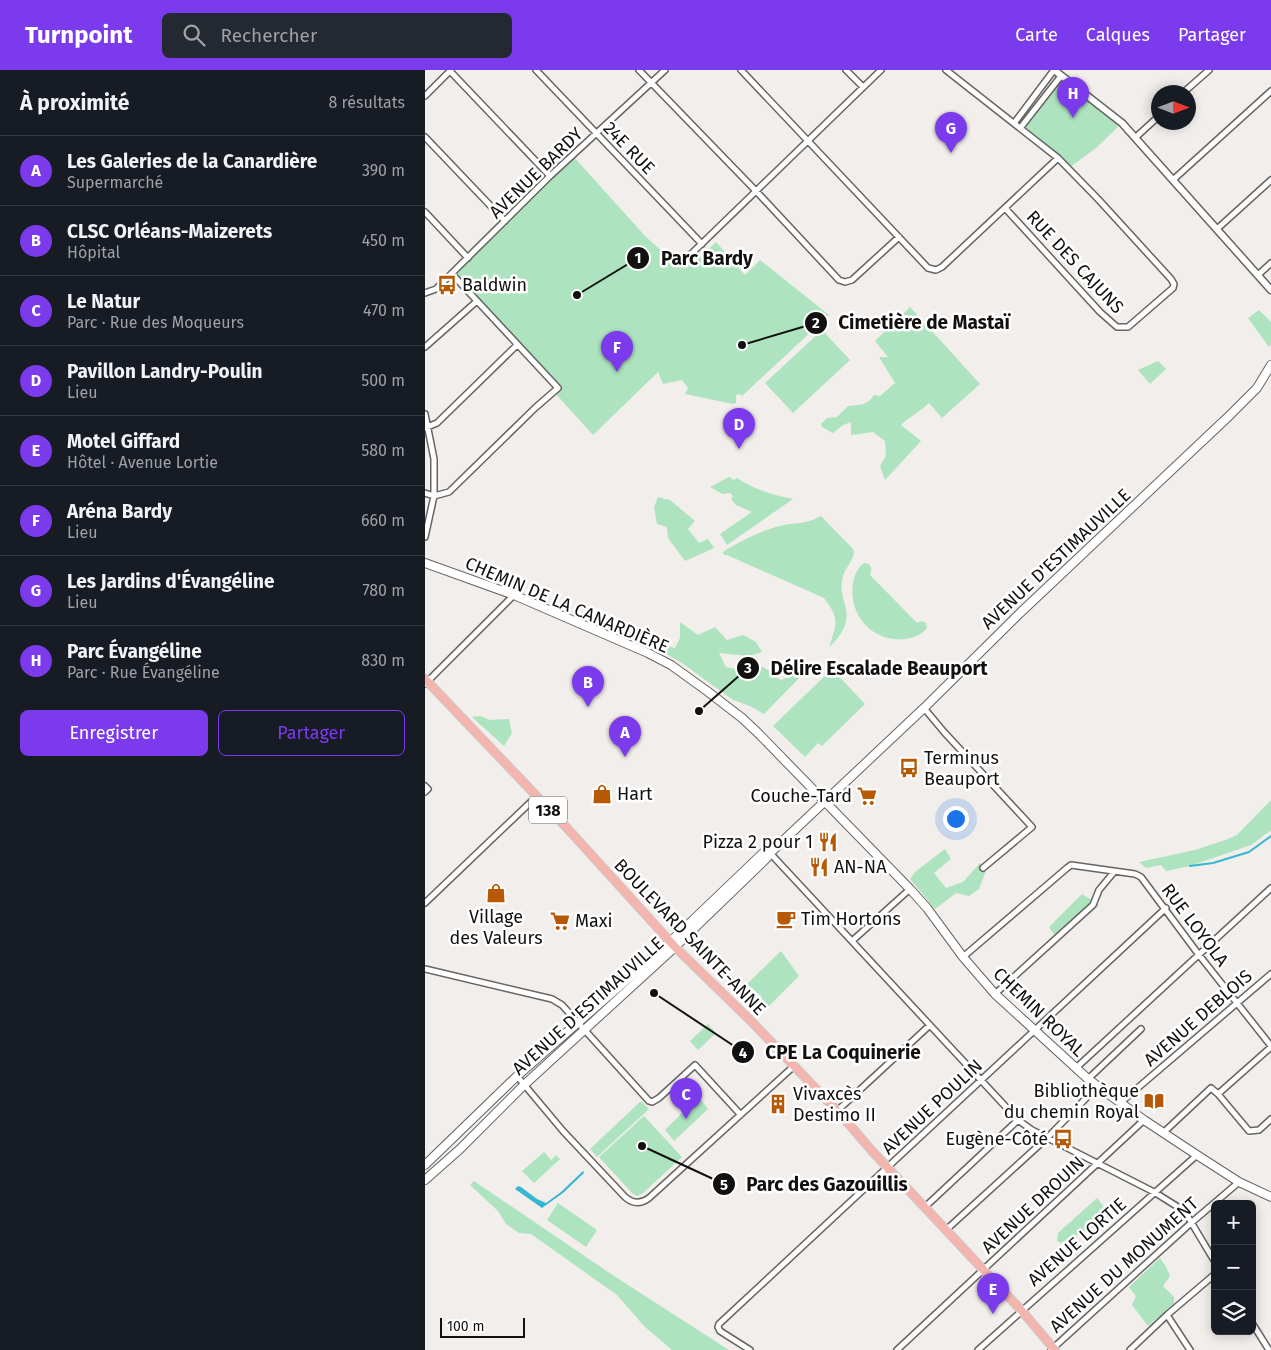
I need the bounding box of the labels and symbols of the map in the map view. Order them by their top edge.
pin: H [1057,77,1089,118]
north arrow [1151,85,1196,130]
pin: G [935,112,967,153]
street label: 24E RUE [599,117,659,179]
street label: AVENUE BARDY [485,123,587,223]
street label: RUE DES CAJUNS [1022,206,1128,318]
callout: Parc Bardy [626,241,763,275]
text: Parc Bardy [661,247,753,270]
text: 1 [635,249,641,267]
bus stop icon: Baldwin [436,274,458,296]
place label: Baldwin [462,274,527,296]
callout: Cimetière de Mastaï [803,306,1020,340]
text: Cimetière de Mastaï [838,311,1011,334]
text: 2 [812,314,820,332]
pin: F [601,331,633,372]
pin: D [723,408,755,449]
street label: AVENUE D'ESTIMAUVILLE [977,484,1135,634]
street label: CHEMIN DE LA CANARDIÈRE [462,551,673,658]
callout: Délire Escalade Beauport [736,651,998,685]
text: Délire Escalade Beauport [770,657,988,680]
text: 3 [743,659,752,677]
pin: B [572,666,604,707]
pin: A [609,716,641,757]
place label: Terminus Beauport [924,747,1000,790]
bus stop icon: Terminus Beauport [898,757,920,779]
shop icon: Hart [591,783,613,805]
place label: Hart [617,783,653,805]
place label: Couche-Tard [751,785,852,807]
supermarket icon: Couche-Tard [856,785,878,807]
road number: 138 [529,796,567,824]
your location [943,806,969,832]
place label: Pizza 2 pour 1 [703,831,813,853]
restaurant icon: Pizza 2 pour 1 [817,831,839,853]
street label: BOULEVARD SAINTE-ANNE [609,854,771,1020]
restaurant icon: AN-NA [808,856,830,878]
place label: AN-NA [834,856,887,878]
street label: RUE LOYOLA [1157,879,1234,971]
shop icon: Village des Valeurs [485,882,507,904]
place label: Village des Valeurs [449,906,543,949]
cafe icon: Tim Hortons [775,908,797,930]
place label: Tim Hortons [801,908,901,930]
supermarket icon: Maxi [549,910,571,932]
place label: Maxi [575,910,613,932]
street label: AVENUE D'ESTIMAUVILLE [508,932,668,1080]
street label: CHEMIN ROYAL [988,963,1090,1061]
street label: AVENUE DEBLOIS [1139,965,1257,1071]
callout: CPE La Coquinerie [730,1035,931,1069]
text: CPE La Coquinerie [765,1041,921,1064]
text: 4 [739,1044,748,1062]
street label: AVENUE POULIN [877,1055,987,1159]
pin: C [670,1078,702,1119]
place label: Bibliothèque du chemin Royal [1004,1080,1139,1123]
place label: Vivaxcès Destimo II [793,1083,876,1126]
library icon: Bibliothèque du chemin Royal [1143,1090,1165,1112]
building icon: Vivaxcès Destimo II [767,1093,789,1115]
place label: Eugène-Côté [945,1128,1048,1150]
bus stop icon: Eugène-Côté [1052,1128,1074,1150]
street label: AVENUE DROUIN [977,1152,1089,1258]
callout: Parc des Gazouillis [711,1167,918,1201]
text: Parc des Gazouillis [746,1173,908,1196]
text: 5 [720,1176,728,1194]
street label: AVENUE DU MONUMENT [1045,1192,1203,1338]
street label: AVENUE LORTIE [1023,1193,1131,1291]
pin: E [977,1273,1009,1314]
scale bar [440,1315,525,1338]

